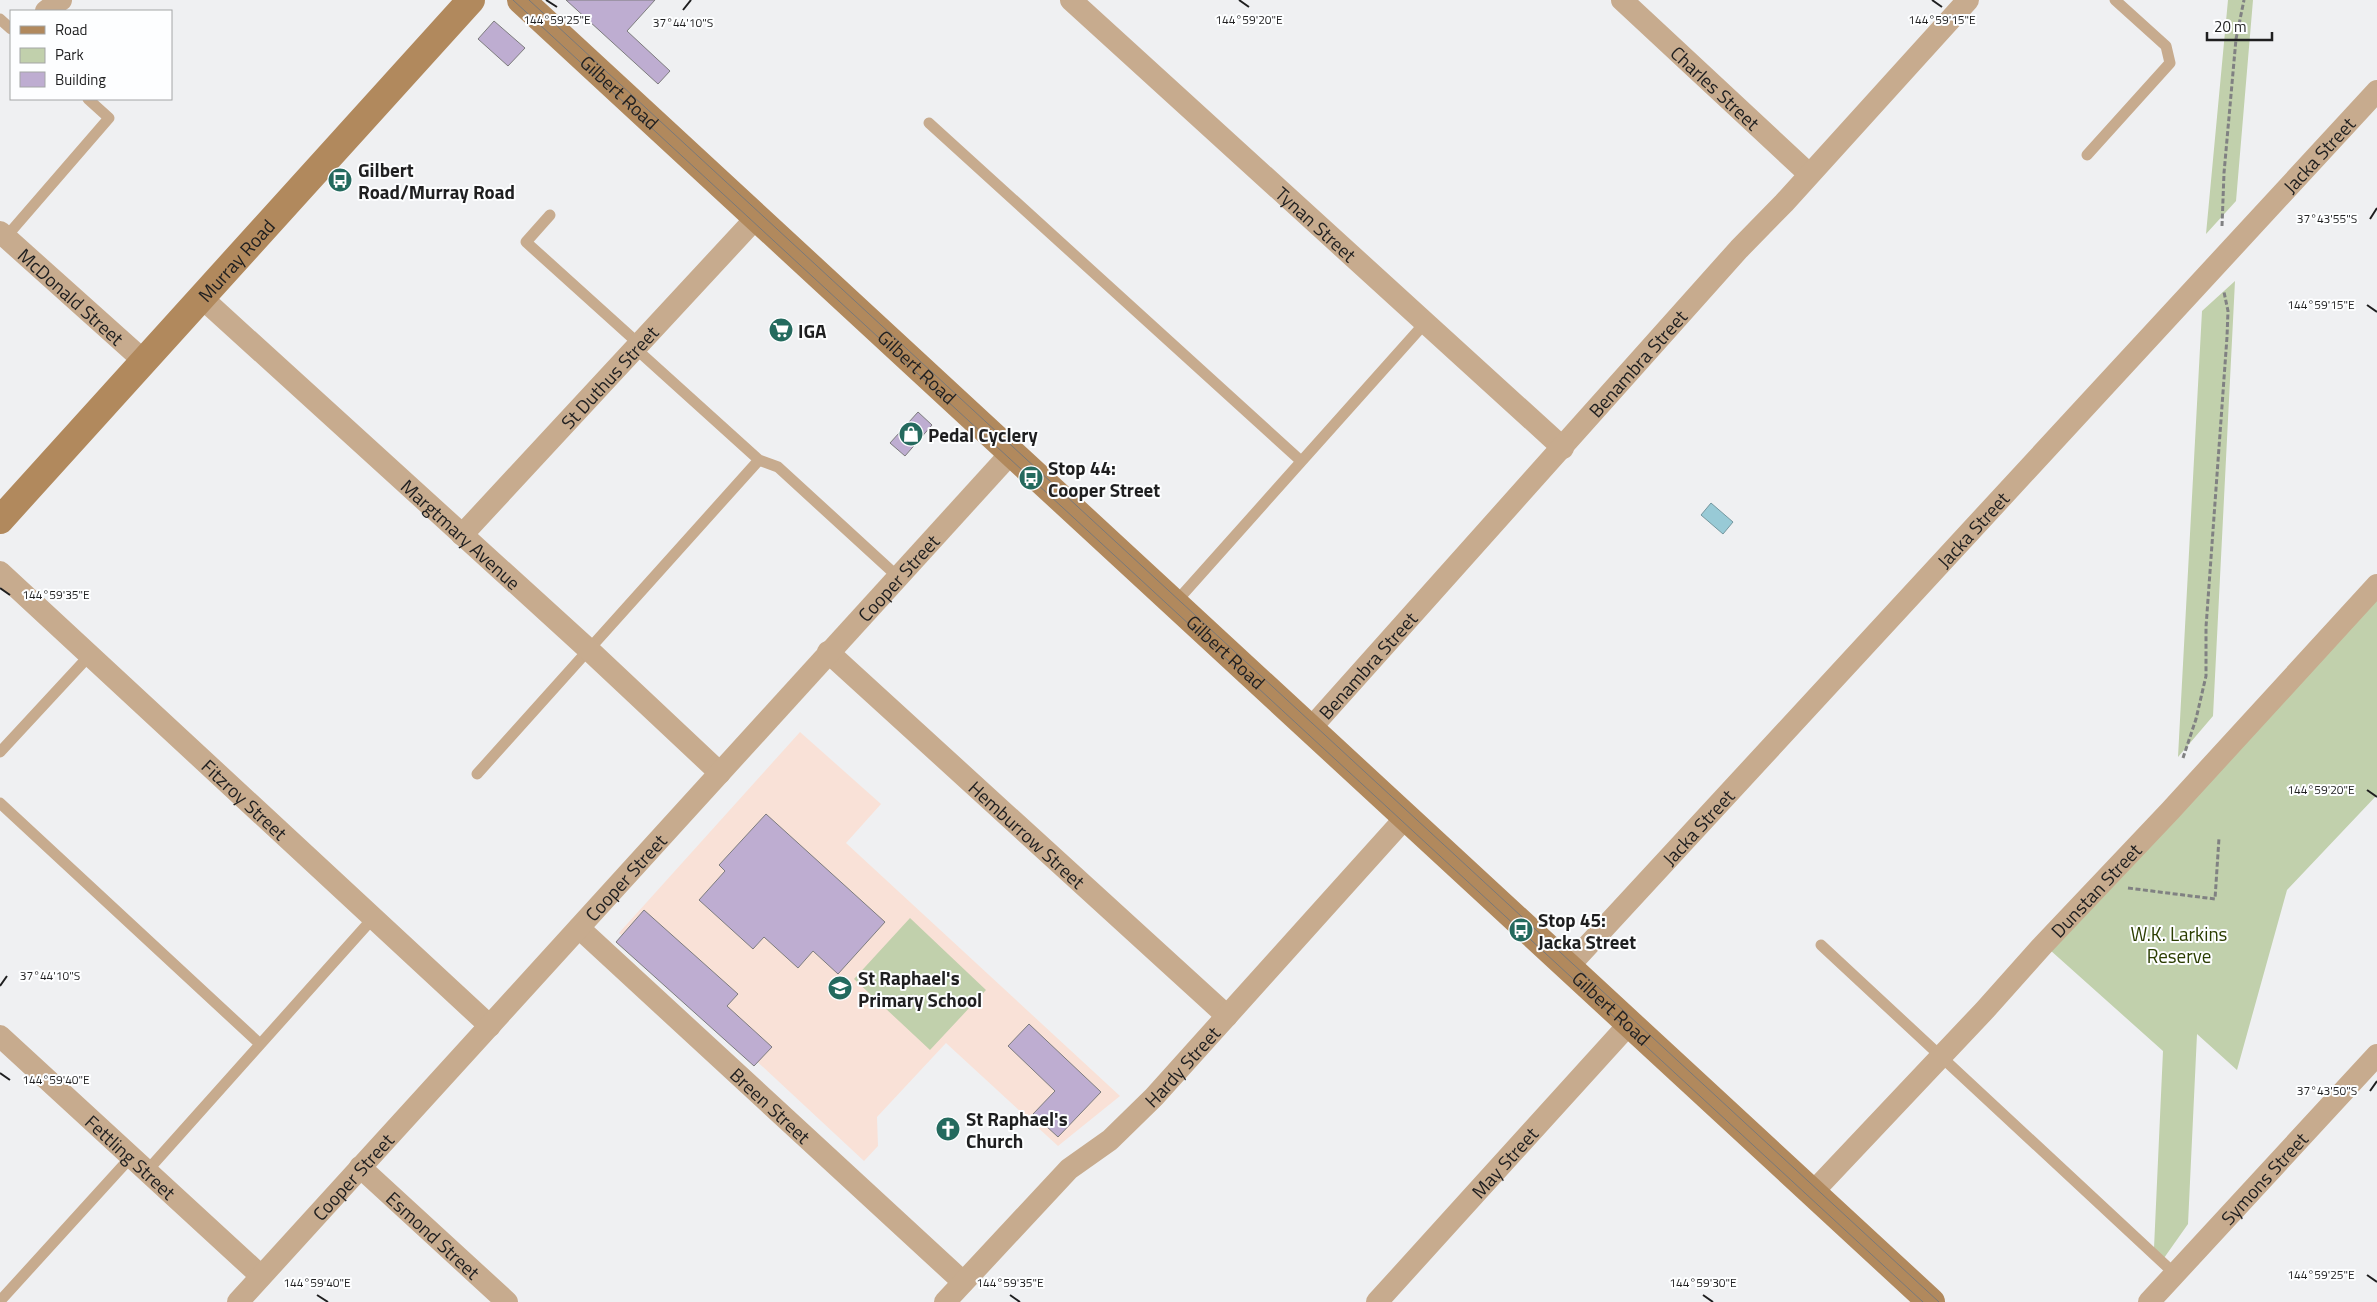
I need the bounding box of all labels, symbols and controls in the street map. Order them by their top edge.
legend [10,10,172,100]
text: 144°59'25"E [523,10,591,29]
text: 144°59'20"E [1215,10,1283,29]
text: 144°59'15"E [1908,10,1976,29]
scale bar [2207,10,2272,42]
text: 37°44'10"S [653,13,713,32]
text: 20 m [2214,15,2247,38]
text: Road [55,18,87,41]
street label: Charles Street [1665,38,1767,136]
text: Park [55,43,84,66]
street label: Gilbert Road [574,48,666,136]
text: Building [55,68,106,91]
street label: Jacka Street [2275,109,2362,199]
place label: Gilbert Road/Murray Road [358,155,515,206]
bus stop icon: Gilbert Road/Murray Road [327,167,353,193]
street label: Tynan Street [1269,179,1364,268]
text: 37°43'55"S [2297,209,2357,228]
street label: Murray Road [190,212,281,308]
street label: McDonald Street [12,241,131,352]
text: 144°59'15"E [2287,295,2355,314]
street label: Benambra Street [1581,302,1694,423]
place label: IGA [798,316,827,345]
supermarket icon: IGA [768,317,794,343]
street label: St Duthus Street [553,318,665,435]
street label: Gilbert Road [872,322,964,410]
place label: Pedal Cyclery [928,420,1038,449]
shop icon: Pedal Cyclery [898,421,924,447]
place label: Stop 44: Cooper Street [1048,453,1160,504]
bus stop icon: Stop 44: Cooper Street [1018,465,1044,491]
street label: Margtmary Avenue [395,472,528,596]
street label: Jacka Street [1929,484,2016,574]
street label: Cooper Street [850,527,946,628]
text: 144°59'35"E [22,585,90,604]
street label: Benambra Street [1311,604,1424,725]
street label: Gilbert Road [1180,607,1272,695]
street label: Fitzroy Street [195,752,295,847]
street label: Hemburrow Street [963,773,1092,895]
text: 144°59'20"E [2287,780,2355,799]
street label: Jacka Street [1655,782,1741,871]
street label: Cooper Street [577,826,673,927]
street label: Dunstan Street [2043,836,2148,944]
place label: Stop 45: Jacka Street [1538,905,1636,956]
bus stop icon: Stop 45: Jacka Street [1508,917,1534,943]
park label: W.K. Larkins Reserve [2131,919,2228,970]
place label: St Raphael's Primary School [858,963,982,1014]
street label: Gilbert Road [1566,963,1658,1052]
text: 37°44'10"S [20,966,80,985]
school or university icon: St Raphael's Primary School [827,975,853,1001]
street label: Hardy Street [1137,1019,1227,1114]
street label: Breen Street [724,1060,818,1150]
text: 144°59'40"E [22,1070,90,1089]
text: 37°43'50"S [2297,1081,2357,1100]
place label: St Raphael's Church [966,1104,1068,1155]
street label: Fettling Street [79,1107,183,1206]
church icon: St Raphael's Church [935,1116,961,1142]
street label: May Street [1464,1119,1544,1204]
street label: Symons Street [2213,1125,2314,1231]
street label: Cooper Street [305,1126,400,1227]
street label: Esmond Street [380,1184,487,1286]
text: 144°59'25"E [2287,1265,2355,1284]
text: 144°59'40"E [283,1273,351,1292]
text: 144°59'35"E [976,1273,1044,1292]
text: 144°59'30"E [1669,1273,1737,1292]

